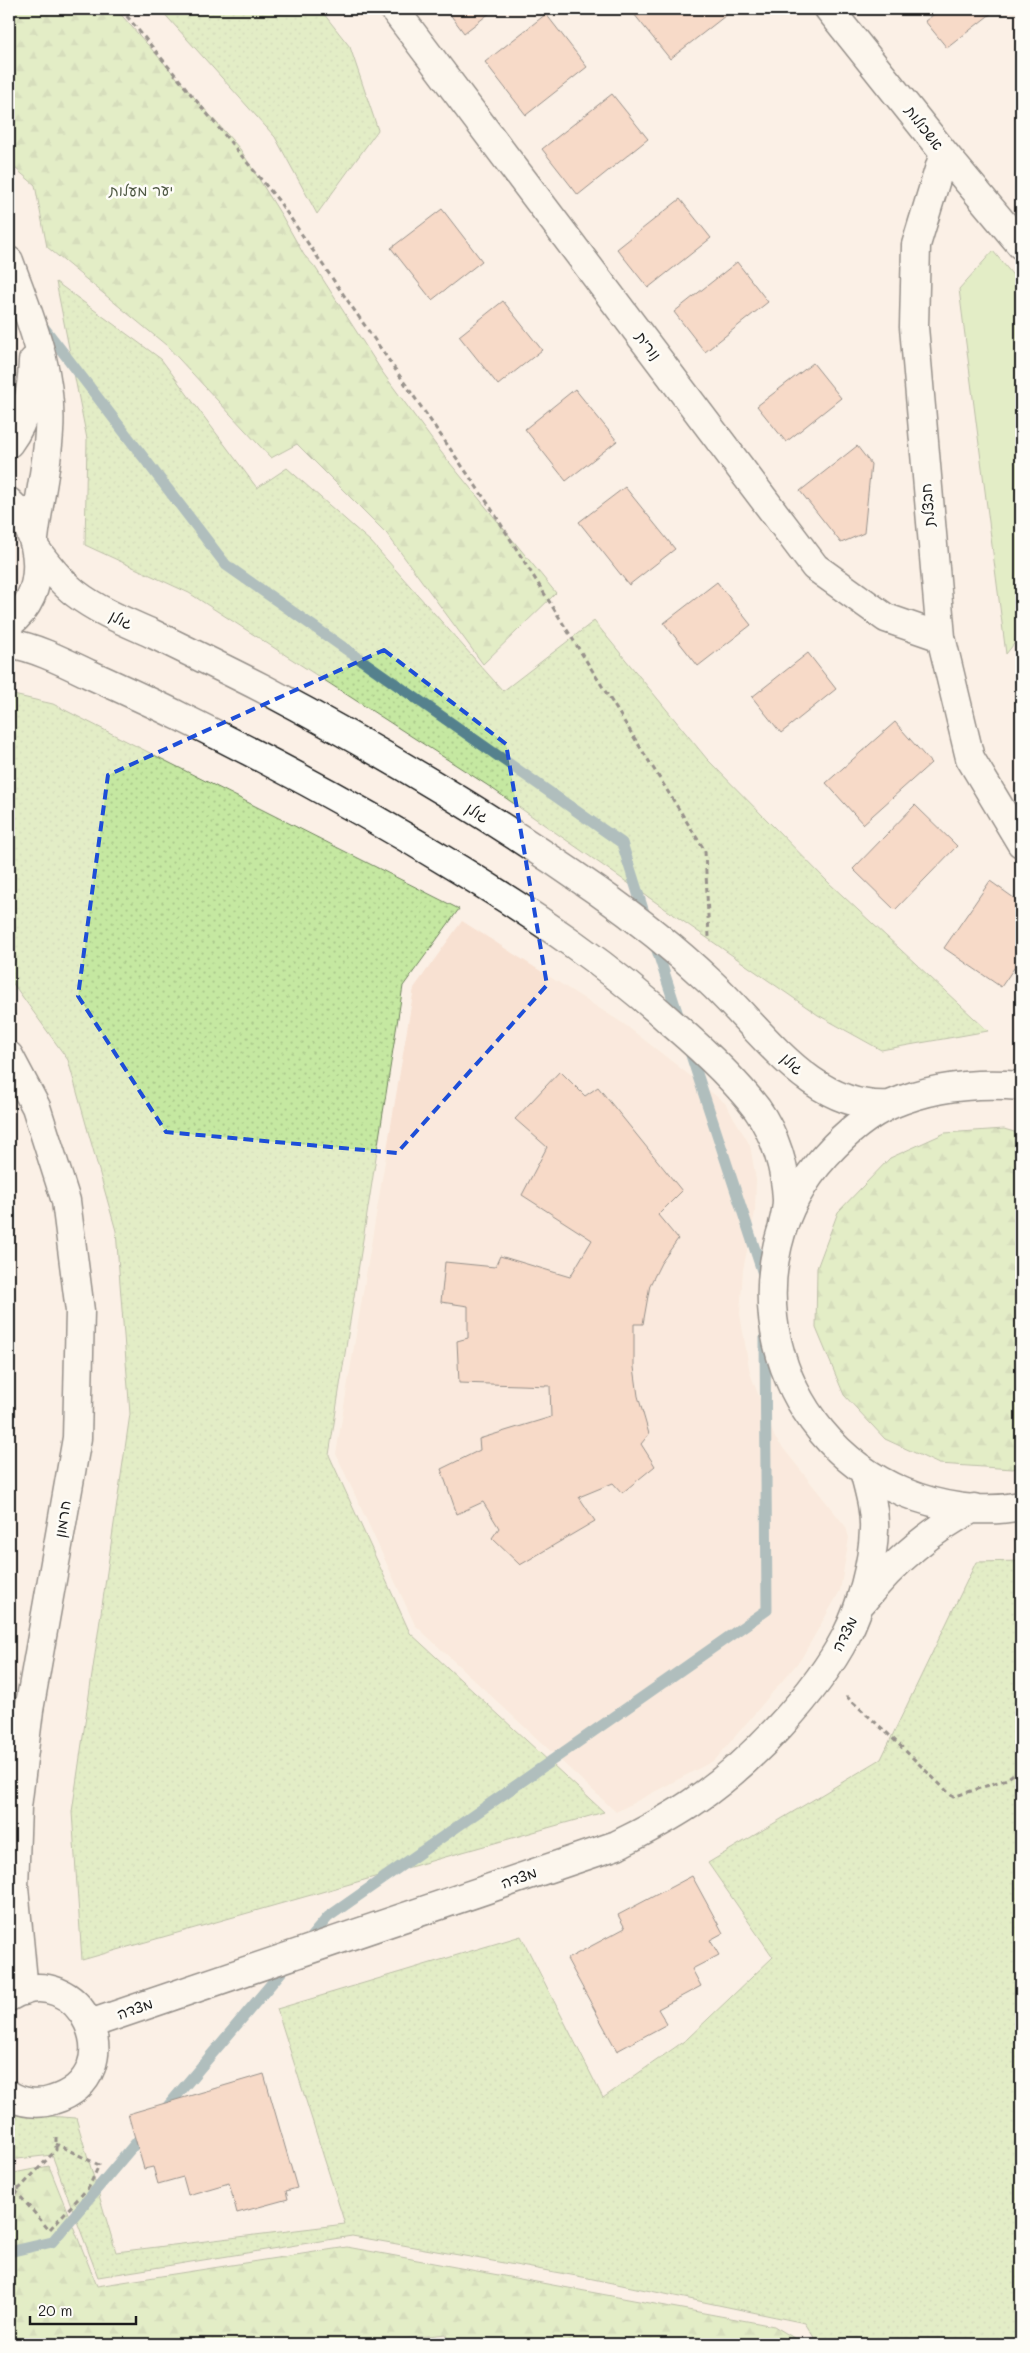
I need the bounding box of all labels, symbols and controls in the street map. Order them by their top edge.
street label: אשכולות [900,100,949,154]
park label: יער מעלות [108,180,173,200]
street label: נורית [631,326,666,364]
street label: חבצלת [915,483,939,529]
street label: גולן [106,605,136,633]
street label: גולן [462,797,493,827]
street label: גולן [777,1048,808,1079]
street label: חרמון [49,1499,76,1539]
street label: מצדה [827,1613,862,1655]
street label: מצדה [498,1862,539,1893]
street label: מצדה [114,1993,155,2024]
scale bar [30,2293,136,2325]
text: 20 m [38,2300,72,2320]

